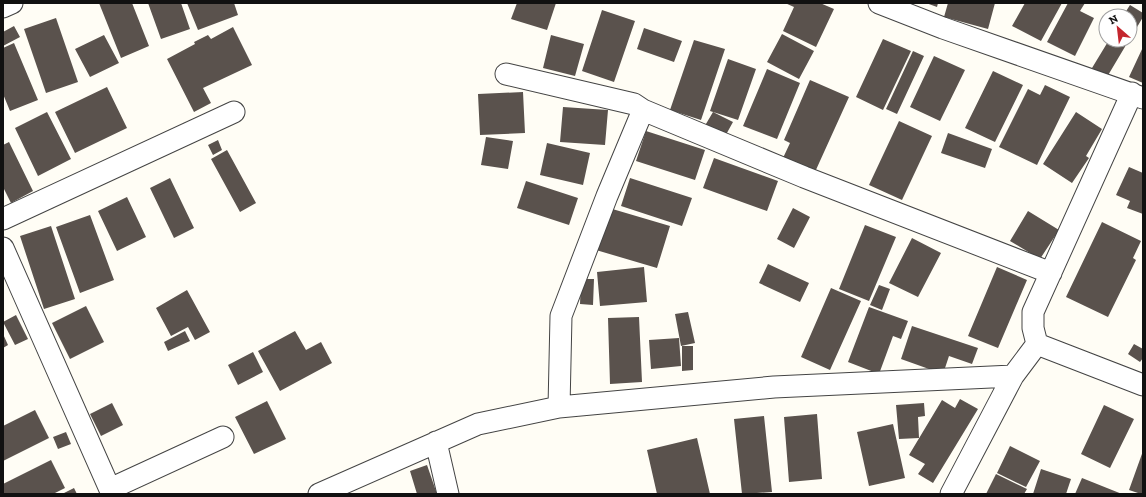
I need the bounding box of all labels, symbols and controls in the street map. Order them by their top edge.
north arrow [1098,8,1138,48]
text: N [1107,12,1121,27]

